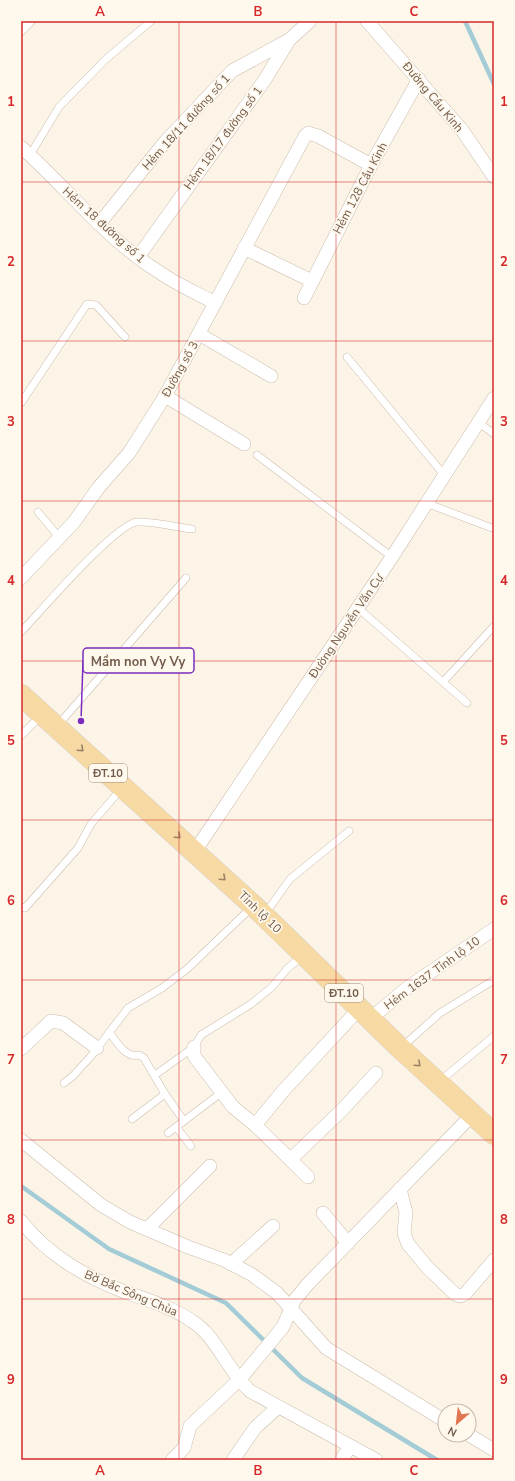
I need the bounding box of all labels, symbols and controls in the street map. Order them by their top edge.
text: A [95,3,105,21]
text: B [254,3,263,21]
text: C [410,3,419,21]
street label: Đường Cầu Kinh [398,58,467,136]
street label: Hẻm 18/11 đường số 1 [138,70,234,174]
street label: Hẻm 18/17 đường số 1 [180,83,266,193]
text: 1 [7,93,15,111]
text: 1 [500,93,508,111]
street label: Hẻm 128 Cầu Kinh [329,139,391,237]
street label: Hẻm 18 đường số 1 [59,183,149,267]
text: 2 [7,253,15,271]
text: 2 [500,253,508,271]
street label: Đường số 3 [157,338,202,401]
text: 3 [7,413,15,431]
text: 3 [500,413,508,431]
street label: Đường Nguyễn Văn Cự [304,570,388,682]
text: 4 [7,572,15,590]
text: 4 [500,572,508,590]
callout: Mầm non Vy Vy [83,648,194,673]
text: Mầm non Vy Vy [91,653,185,671]
text: 5 [7,732,15,750]
text: 5 [500,732,508,750]
one-way arrow [76,744,84,752]
road number: ĐT.10 [89,764,127,782]
one-way arrow [173,831,181,839]
one-way arrow [218,873,226,880]
street label: Tỉnh lộ 10 [235,887,285,937]
text: 6 [7,892,15,910]
text: 6 [500,892,508,910]
street label: Hẻm 1637 Tỉnh lộ 10 [381,933,483,1013]
road number: ĐT.10 [325,984,363,1002]
text: 7 [7,1051,15,1069]
text: 7 [500,1051,508,1069]
one-way arrow [413,1060,421,1067]
text: 8 [7,1211,15,1229]
text: 8 [500,1211,508,1229]
street label: Bờ Bắc Sông Chùa [82,1266,180,1320]
text: 9 [7,1371,15,1389]
text: 9 [500,1371,508,1389]
north arrow [437,1403,477,1443]
text: N [445,1423,460,1440]
text: A [95,1462,105,1480]
text: B [254,1462,263,1480]
text: C [410,1462,419,1480]

